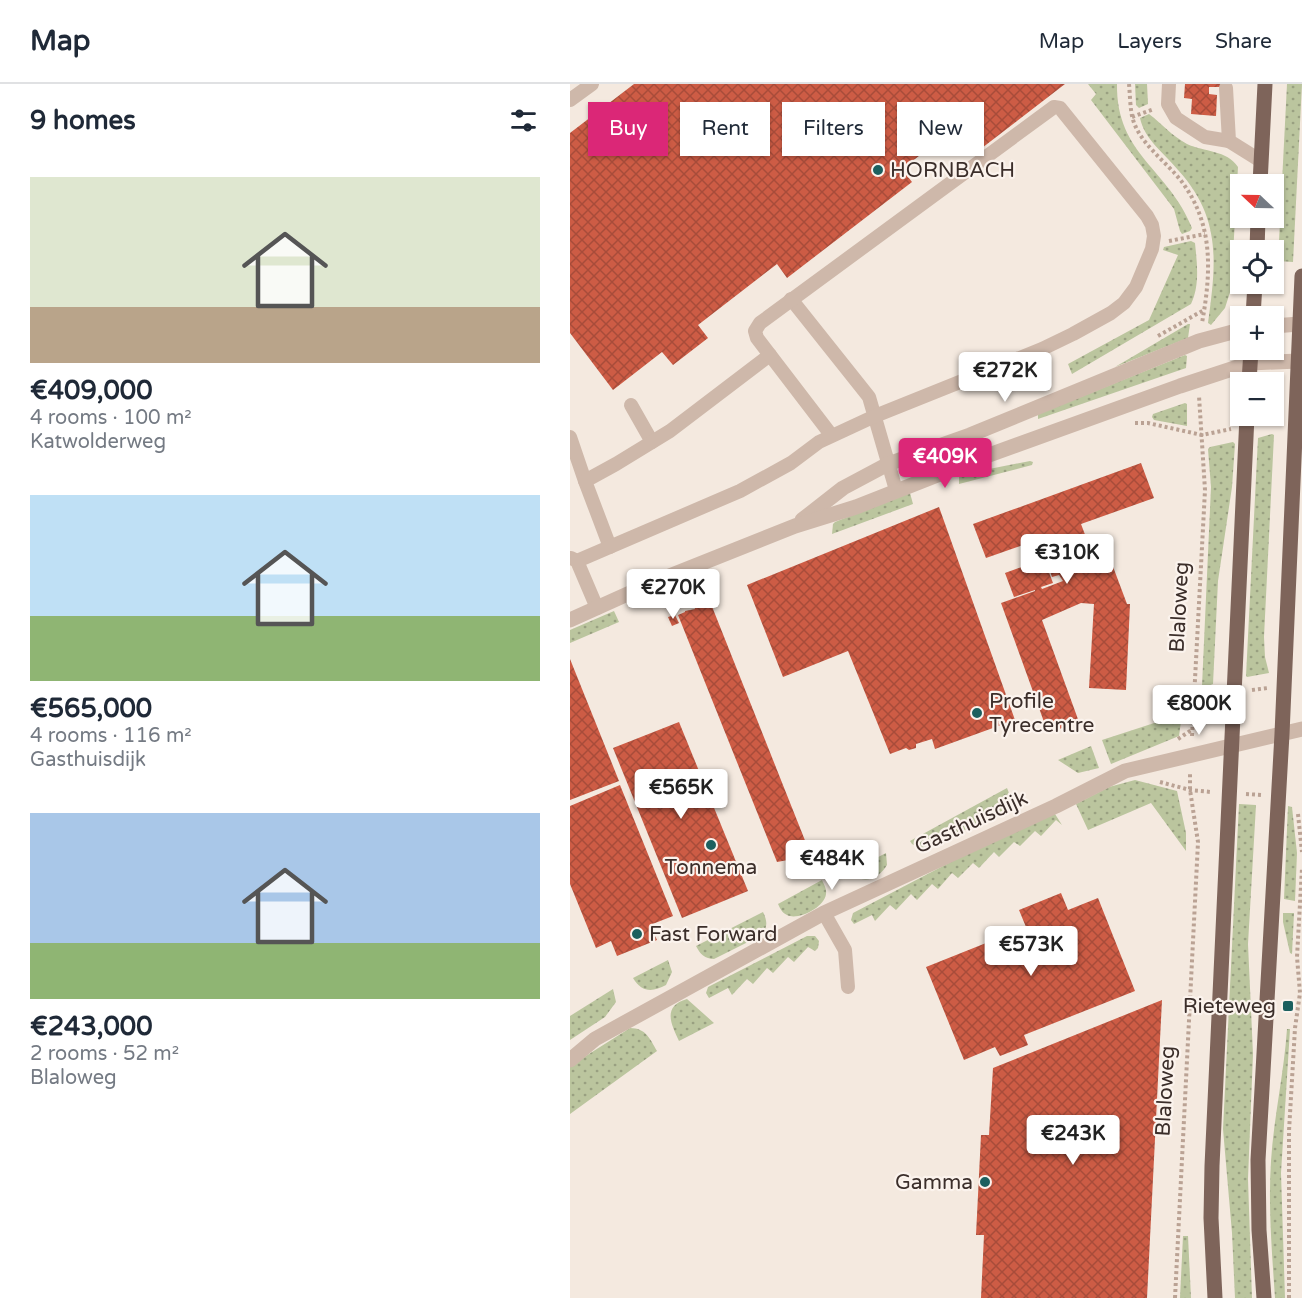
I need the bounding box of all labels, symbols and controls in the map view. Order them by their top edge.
text: Map [30,24,90,58]
text: Map [1039,29,1084,54]
text: Layers [1117,29,1182,54]
text: Share [1215,29,1272,54]
chip: Buy [588,102,668,156]
chip: Rent [680,102,770,156]
chip: Filters [782,102,885,156]
chip: New [897,102,984,156]
icon: filters [507,104,540,137]
text: 9 homes [30,105,136,136]
place label: HORNBACH [890,158,1015,183]
marker: HORNBACH [871,163,885,177]
north arrow [1230,174,1284,228]
map controls [1230,174,1284,426]
icon: home [231,216,339,324]
button: locate [1230,240,1284,294]
button: + [1230,306,1284,360]
pin: €272K [963,352,1047,403]
text: €272K [973,359,1037,383]
button: − [1230,372,1284,426]
text: €409,000 [30,375,152,406]
text: 4 rooms · 100 m² [30,406,192,430]
text: Katwolderweg [30,430,166,454]
pin: €409K [903,438,987,489]
text: €409K [913,445,977,469]
icon: home [231,534,339,642]
pin: €310K [1025,534,1109,585]
text: €310K [1035,541,1099,565]
street label: Blaloweg [1165,561,1194,653]
pin: €270K [631,569,715,620]
text: €270K [641,576,705,600]
pin: €800K [1157,685,1241,736]
place label: Profile Tyrecentre [989,689,1094,738]
text: €800K [1167,692,1231,716]
text: €565,000 [30,693,152,724]
marker: Profile Tyrecentre [970,706,984,720]
text: 4 rooms · 116 m² [30,724,192,748]
text: Gasthuisdijk [30,748,146,772]
pin: €565K [639,769,723,820]
text: €565K [649,776,713,800]
street label: Gasthuisdijk [911,785,1032,860]
marker: Tonnema [704,838,718,852]
pin: €484K [790,840,874,891]
text: €484K [800,847,864,871]
icon: home [231,852,339,960]
place label: Tonnema [665,855,757,880]
place label: Fast Forward [649,922,777,947]
pin: €573K [989,926,1073,977]
marker: Fast Forward [630,927,644,941]
text: €573K [999,933,1063,957]
place label: Rieteweg [1183,994,1276,1019]
marker: Rieteweg [1281,999,1295,1013]
text: €243,000 [30,1011,152,1042]
text: 2 rooms · 52 m² [30,1042,179,1066]
street label: Blaloweg [1151,1045,1180,1137]
text: Blaloweg [30,1066,117,1090]
pin: €243K [1031,1115,1115,1166]
text: €243K [1041,1122,1105,1146]
place label: Gamma [895,1170,973,1195]
marker: Gamma [978,1175,992,1189]

